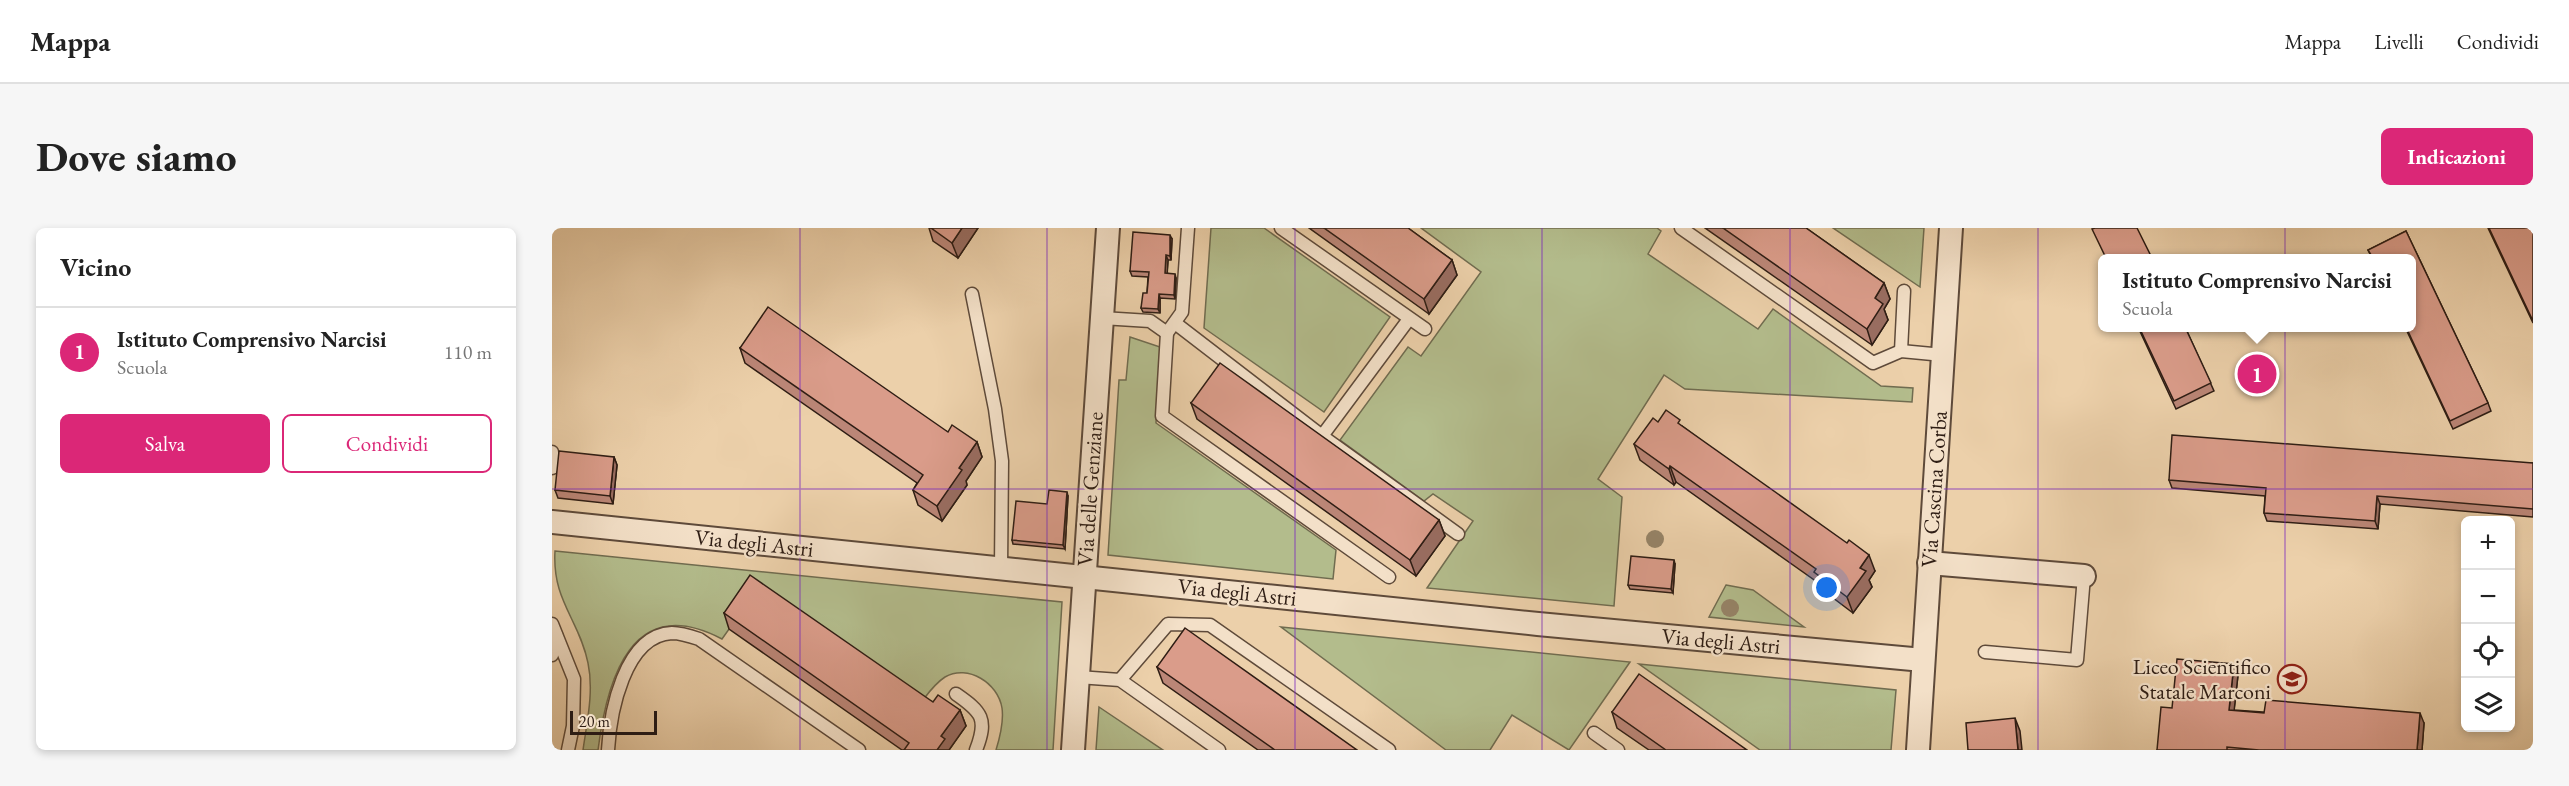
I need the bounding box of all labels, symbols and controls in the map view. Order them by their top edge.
text: Mappa [30,23,110,59]
text: Mappa [2285,28,2341,55]
text: Livelli [2374,28,2424,55]
text: Condividi [2457,28,2539,55]
button: Indicazioni [2381,128,2533,185]
text: Dove siamo [36,129,237,184]
text: Vicino [60,250,131,284]
popup [2098,254,2416,332]
text: Istituto Comprensivo Narcisi [2122,266,2392,295]
text: Scuola [2122,295,2173,321]
text: Istituto Comprensivo Narcisi [117,325,386,354]
text: 1 [74,339,85,365]
text: 110 m [444,339,492,365]
pin: 1 [2238,352,2276,396]
text: Scuola [117,354,167,380]
street label: Via Cascina Corba [1914,409,1954,568]
street label: Via delle Genziane [1070,410,1110,567]
button: Salva [60,414,270,473]
button: Condividi [282,414,492,473]
map controls [2461,516,2515,732]
button: + [2461,516,2515,570]
street label: Via degli Astri [693,522,815,564]
button: − [2461,570,2515,624]
street label: Via degli Astri [1176,571,1298,613]
your location [1812,573,1841,602]
street label: Via degli Astri [1660,621,1782,661]
button: locate [2461,624,2515,678]
place label: Liceo Scientifico Statale Marconi [2133,652,2271,706]
school or university icon: Liceo Scientifico Statale Marconi [2276,663,2308,695]
button: layers [2461,678,2515,732]
scale bar [570,708,657,736]
text: 20 m [579,711,610,732]

